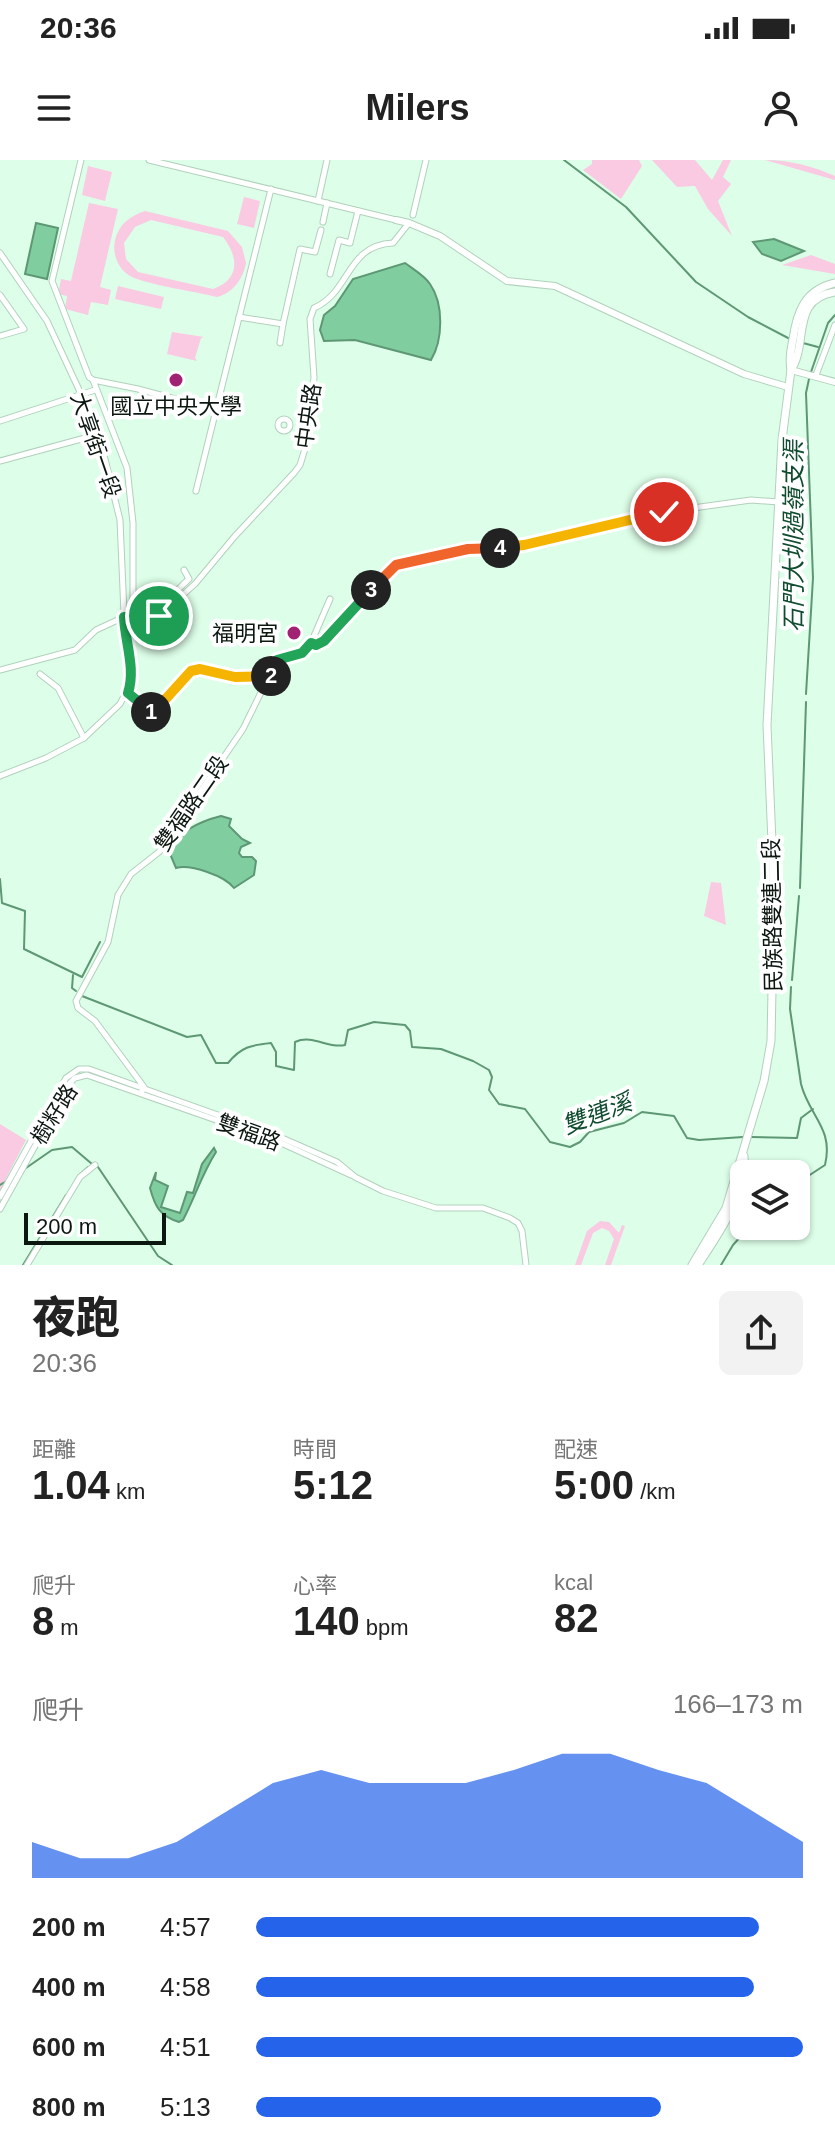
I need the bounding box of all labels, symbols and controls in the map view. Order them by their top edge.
text: 20:36 [40,11,117,44]
icon: menu [32,86,76,130]
icon: person [759,86,803,130]
text: Milers [365,87,470,128]
marker: 國立中央大學 [167,371,185,389]
street label: 中央路 [292,382,325,450]
street label: 大享街一段 [66,389,125,501]
place label: 國立中央大學 [110,394,242,419]
water label: 石門大圳過嶺支渠 [780,437,807,632]
pin [630,478,698,546]
icon: check [642,490,686,534]
pin: 4 [480,528,520,568]
text: 4 [494,535,506,560]
pin: 3 [351,570,391,610]
text: 3 [365,577,377,602]
pin [125,582,193,650]
icon: arrive [137,594,181,638]
place label: 福明宮 [212,621,278,646]
marker: 福明宮 [285,624,303,642]
pin: 2 [251,656,291,696]
text: 2 [265,663,277,688]
pin: 1 [131,692,171,732]
text: 1 [145,699,157,724]
street label: 雙福路二段 [150,751,233,856]
street label: 民族路雙連二段 [759,838,786,992]
street label: 樹籽路 [26,1080,83,1149]
water label: 雙連溪 [558,1087,638,1139]
street label: 雙福路 [214,1109,284,1156]
map controls [730,1160,810,1240]
button: layers [730,1160,810,1240]
scale bar [24,1209,166,1245]
text: 200 m [36,1214,97,1239]
button: share [719,1291,803,1375]
text: 夜跑 [32,1293,120,1342]
text: 20:36 [32,1348,97,1378]
text: 距離 [32,1437,76,1462]
text: 時間 [293,1437,337,1462]
text: 配速 [554,1437,598,1462]
text: 1.04 [32,1463,110,1507]
text: 5:12 [293,1463,373,1507]
text: 5:00 [554,1463,634,1507]
text: km [110,1479,145,1504]
text: /km [634,1479,676,1504]
text: kcal [554,1570,593,1595]
text: 爬升 [32,1573,76,1598]
text: 心率 [293,1573,337,1598]
text: 82 [554,1596,599,1640]
text: 8 [32,1599,54,1643]
text: 140 [293,1599,360,1643]
text: m [54,1615,79,1640]
text: bpm [360,1615,409,1640]
text: 166–173 m [673,1689,803,1719]
text: 爬升 [32,1695,84,1725]
text: 200 m [32,1912,106,1942]
text: 4:57 [160,1912,211,1942]
text: 400 m [32,1972,106,2002]
text: 4:58 [160,1972,211,2002]
text: 600 m [32,2032,106,2062]
text: 4:51 [160,2032,211,2062]
text: 800 m [32,2092,106,2122]
text: 5:13 [160,2092,211,2122]

